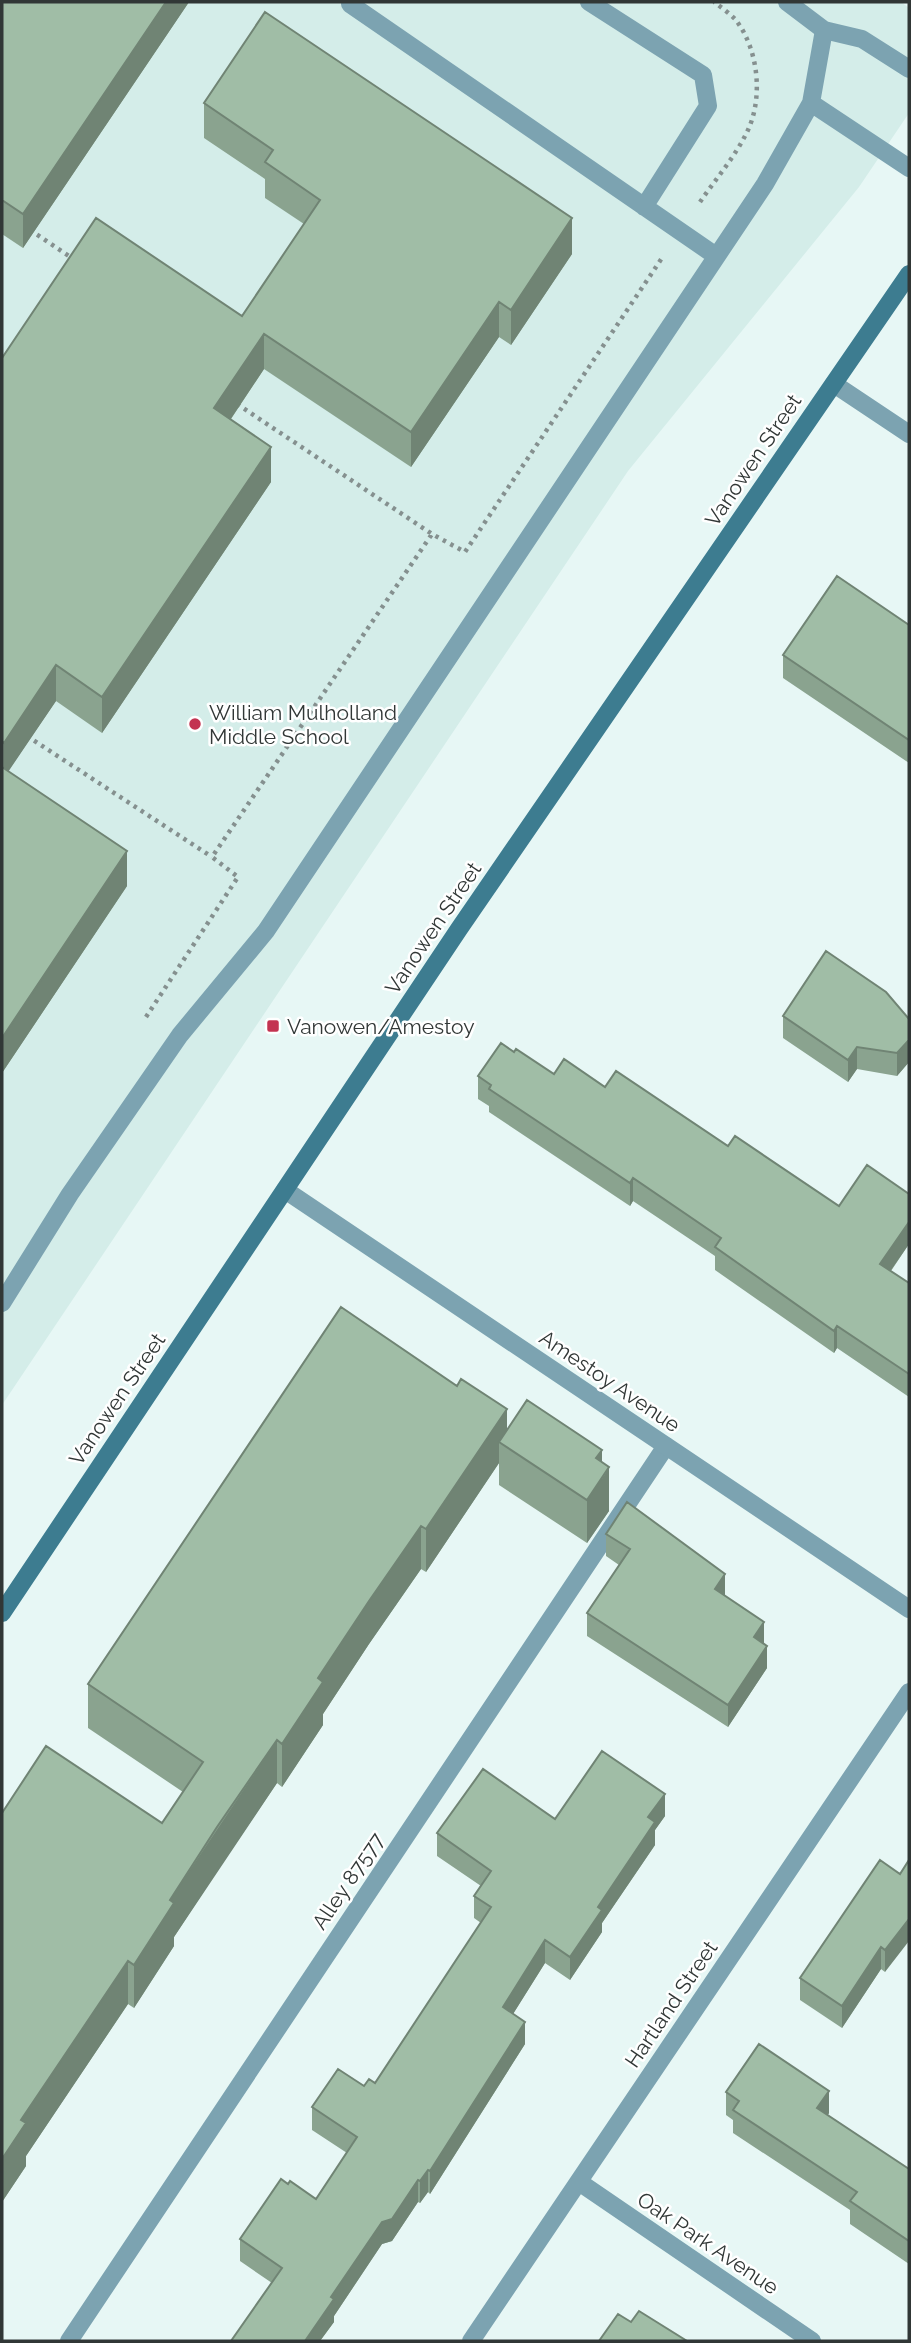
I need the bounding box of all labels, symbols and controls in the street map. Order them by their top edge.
street label: Vanowen Street [700,389,806,531]
place label: William Mulholland Middle School [209,700,397,749]
marker: William Mulholland Middle School [187,716,203,732]
street label: Vanowen Street [380,857,486,999]
place label: Vanowen/Amestoy [287,1014,475,1039]
marker: Vanowen/Amestoy [265,1018,281,1034]
street label: Amestoy Avenue [535,1325,685,1437]
street label: Vanowen Street [64,1328,170,1470]
street label: Alley 87577 [307,1827,390,1934]
street label: Hartland Street [619,1936,723,2072]
street label: Oak Park Avenue [633,2187,783,2299]

